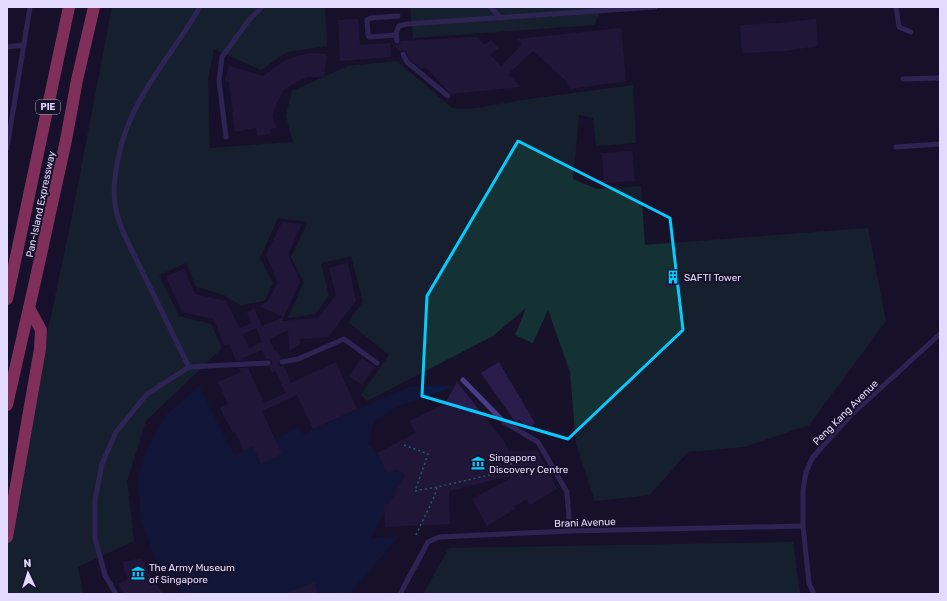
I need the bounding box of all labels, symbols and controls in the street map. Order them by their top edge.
road number: PIE [36,100,60,114]
street label: Pan-Island Expressway [24,149,58,259]
building icon: SAFTI Tower [665,269,681,285]
place label: SAFTI Tower [684,272,741,284]
street label: Peng Kang Avenue [811,377,881,448]
place label: Singapore Discovery Centre [489,452,569,476]
museum icon: Singapore Discovery Centre [470,455,486,471]
street label: Brani Avenue [554,516,616,530]
north arrow [8,553,48,593]
text: N [23,557,32,570]
place label: The Army Museum of Singapore [149,562,235,586]
museum icon: The Army Museum of Singapore [130,565,146,581]

